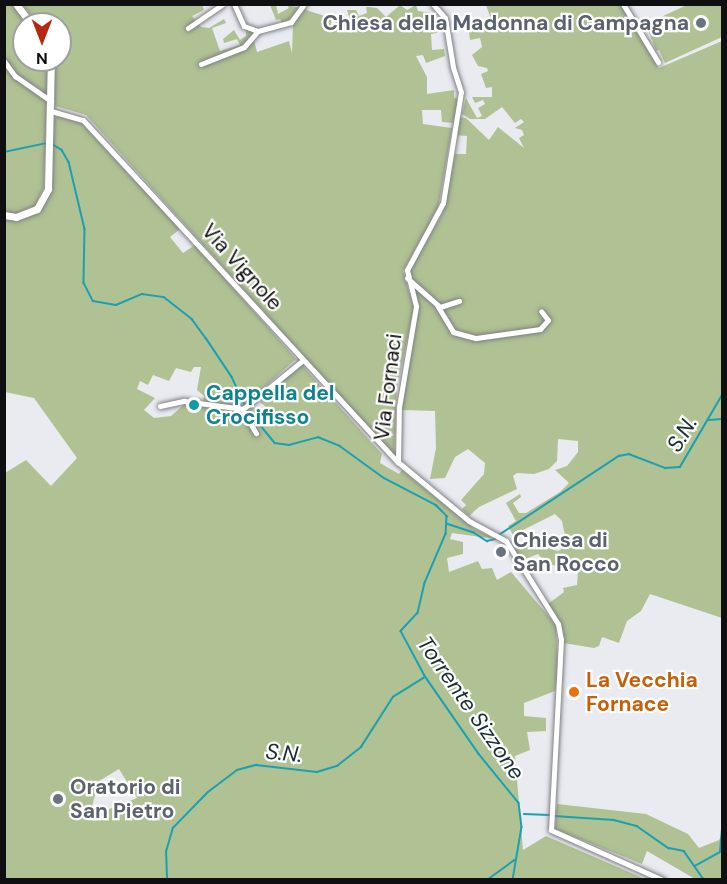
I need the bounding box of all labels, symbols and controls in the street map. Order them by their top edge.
place label: Chiesa della Madonna di Campagna [322,10,689,36]
north arrow [12,12,72,72]
marker: Chiesa della Madonna di Campagna [694,16,708,30]
text: N [36,48,48,69]
street label: Via Vignole [196,218,288,316]
street label: Via Fornaci [369,332,407,442]
place label: Cappella del Crocifisso [206,380,334,430]
marker: Cappella del Crocifisso [187,398,201,412]
water label: S.N. [661,411,703,457]
place label: Chiesa di San Rocco [513,527,620,577]
marker: Chiesa di San Rocco [494,545,508,559]
water label: Torrente Sizzone [412,631,530,785]
place label: La Vecchia Fornace [586,667,698,717]
marker: La Vecchia Fornace [567,685,581,699]
water label: S.N. [264,738,304,768]
place label: Oratorio di San Pietro [70,774,180,824]
marker: Oratorio di San Pietro [51,792,65,806]

